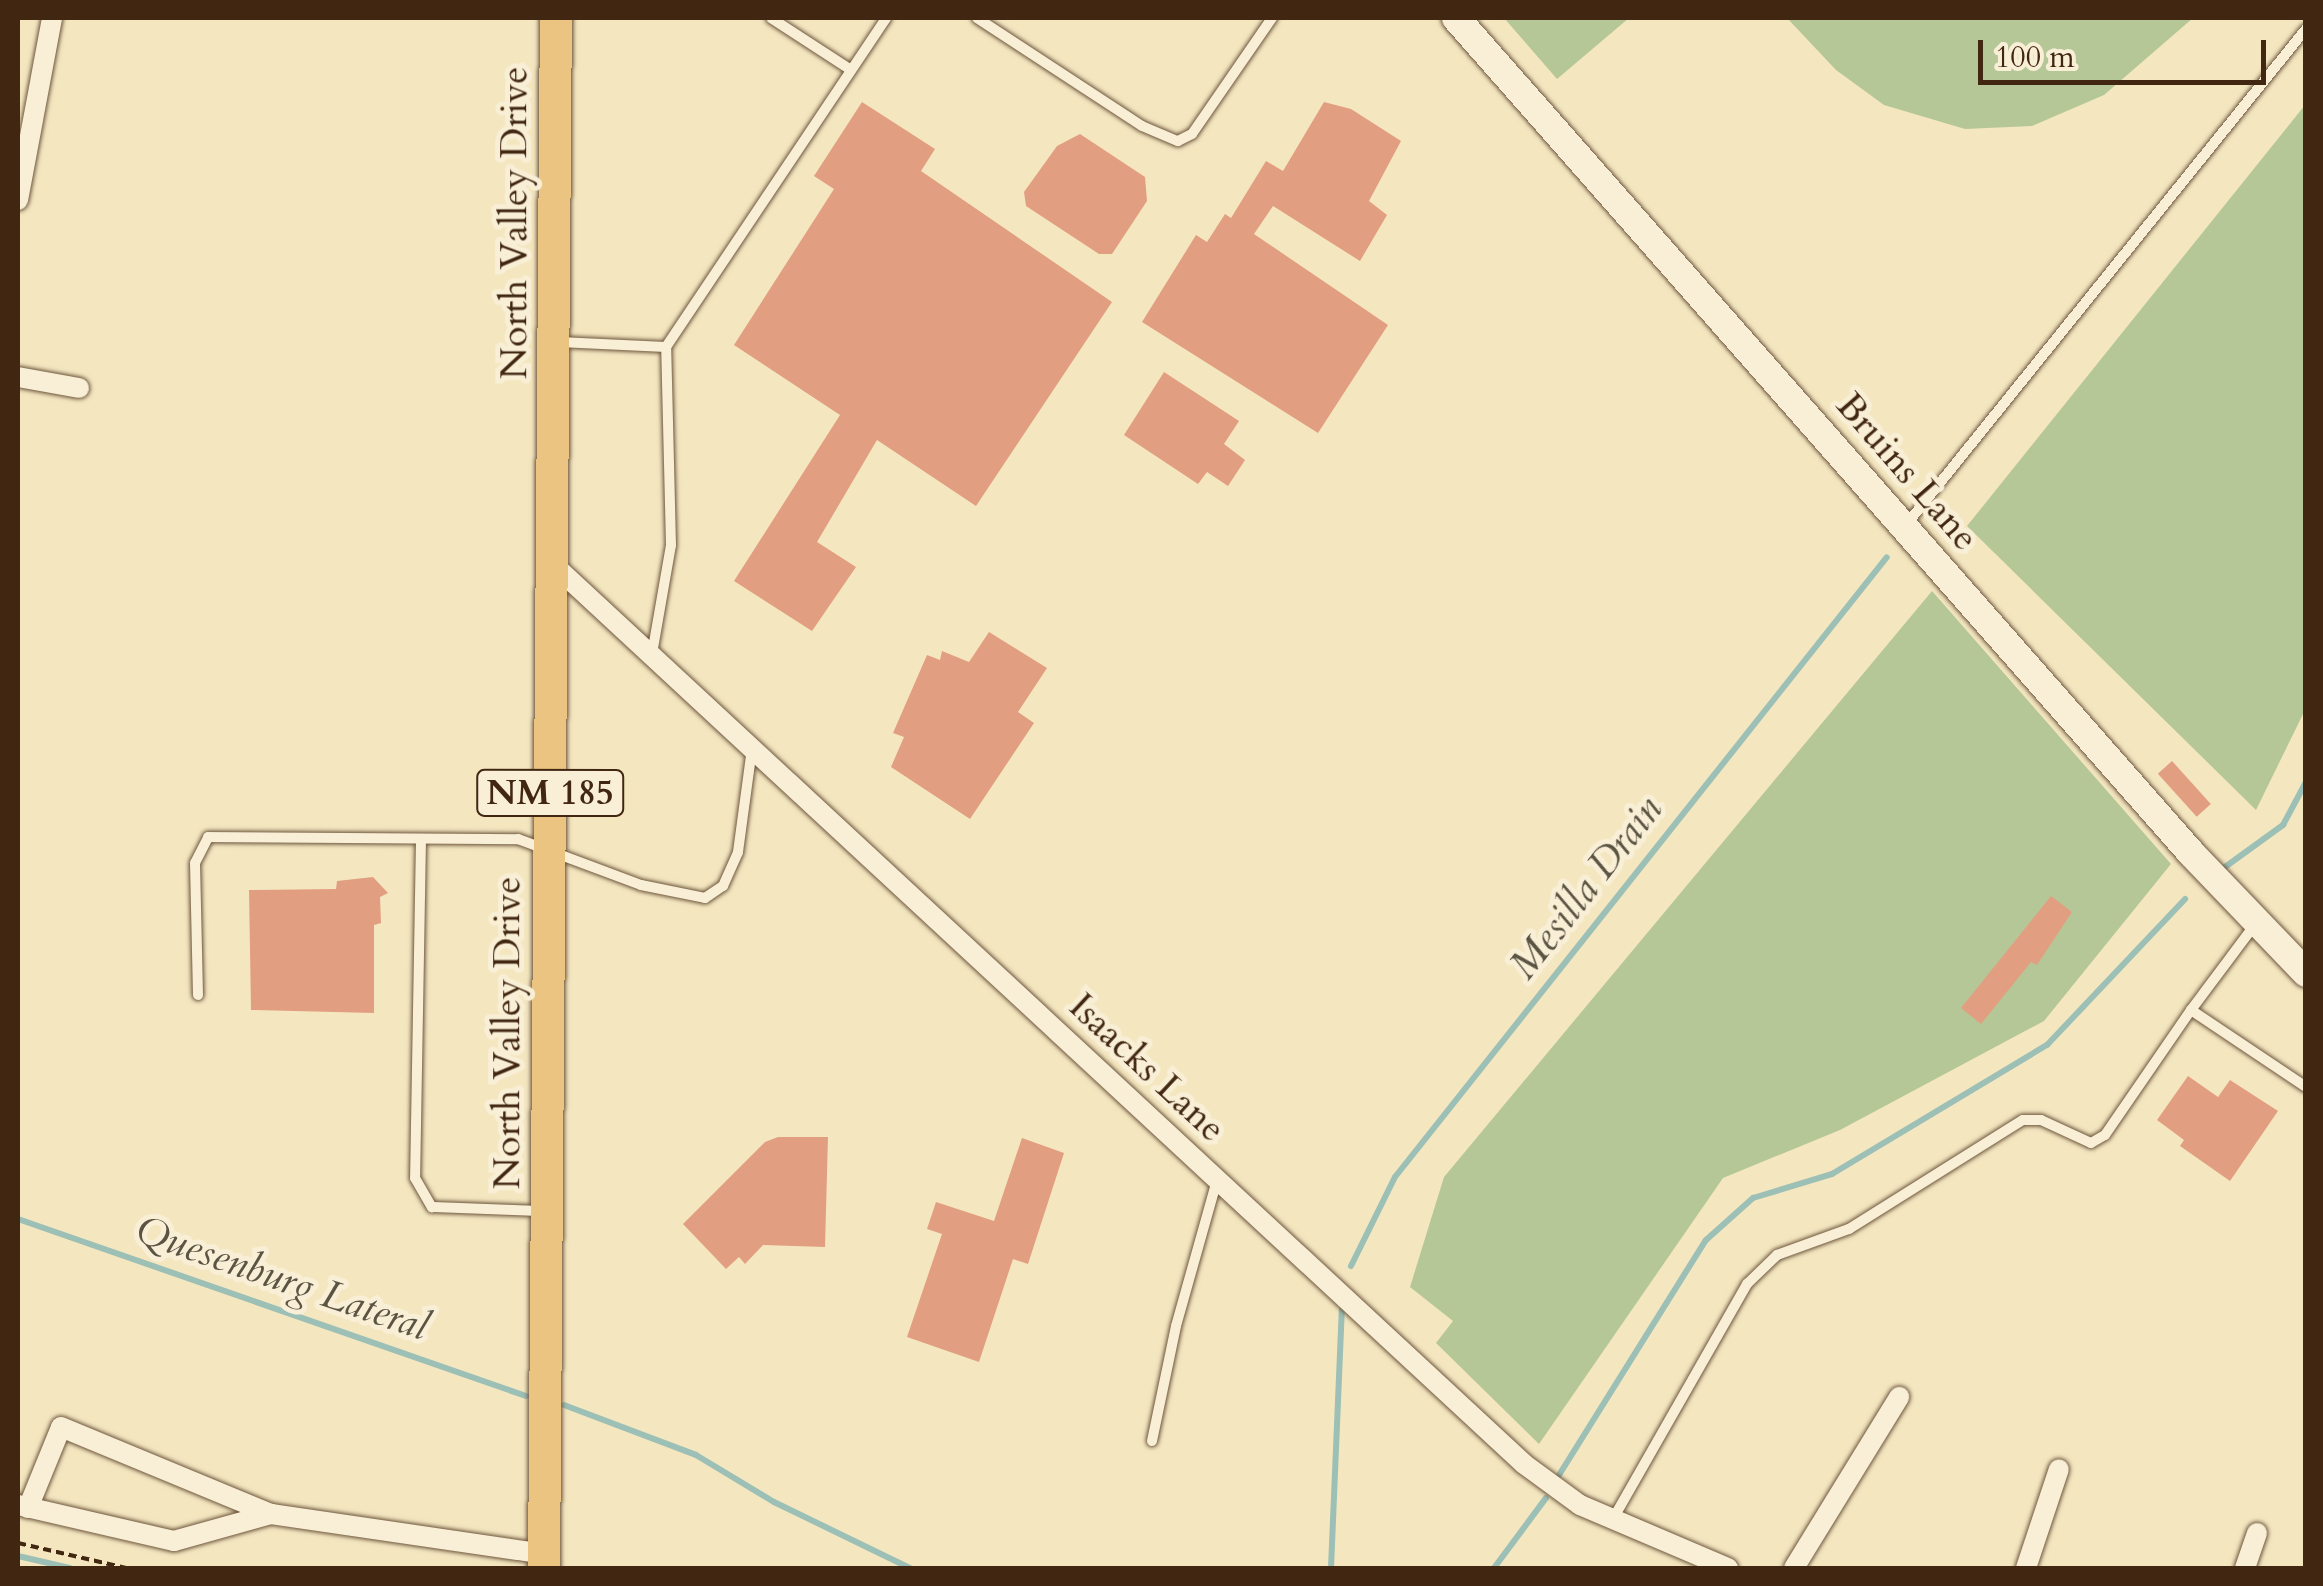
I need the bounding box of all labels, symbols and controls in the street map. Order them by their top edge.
scale bar [1983,20,2270,82]
text: 100 m [1995,37,2075,78]
street label: North Valley Drive [492,67,538,379]
street label: Bruins Lane [1826,384,1988,560]
road number: NM 185 [475,763,625,823]
water label: Mesilla Drain [1500,787,1672,989]
street label: North Valley Drive [485,877,531,1189]
street label: Isaacks Lane [1059,984,1235,1152]
water label: Quesenburg Lateral [129,1206,435,1352]

